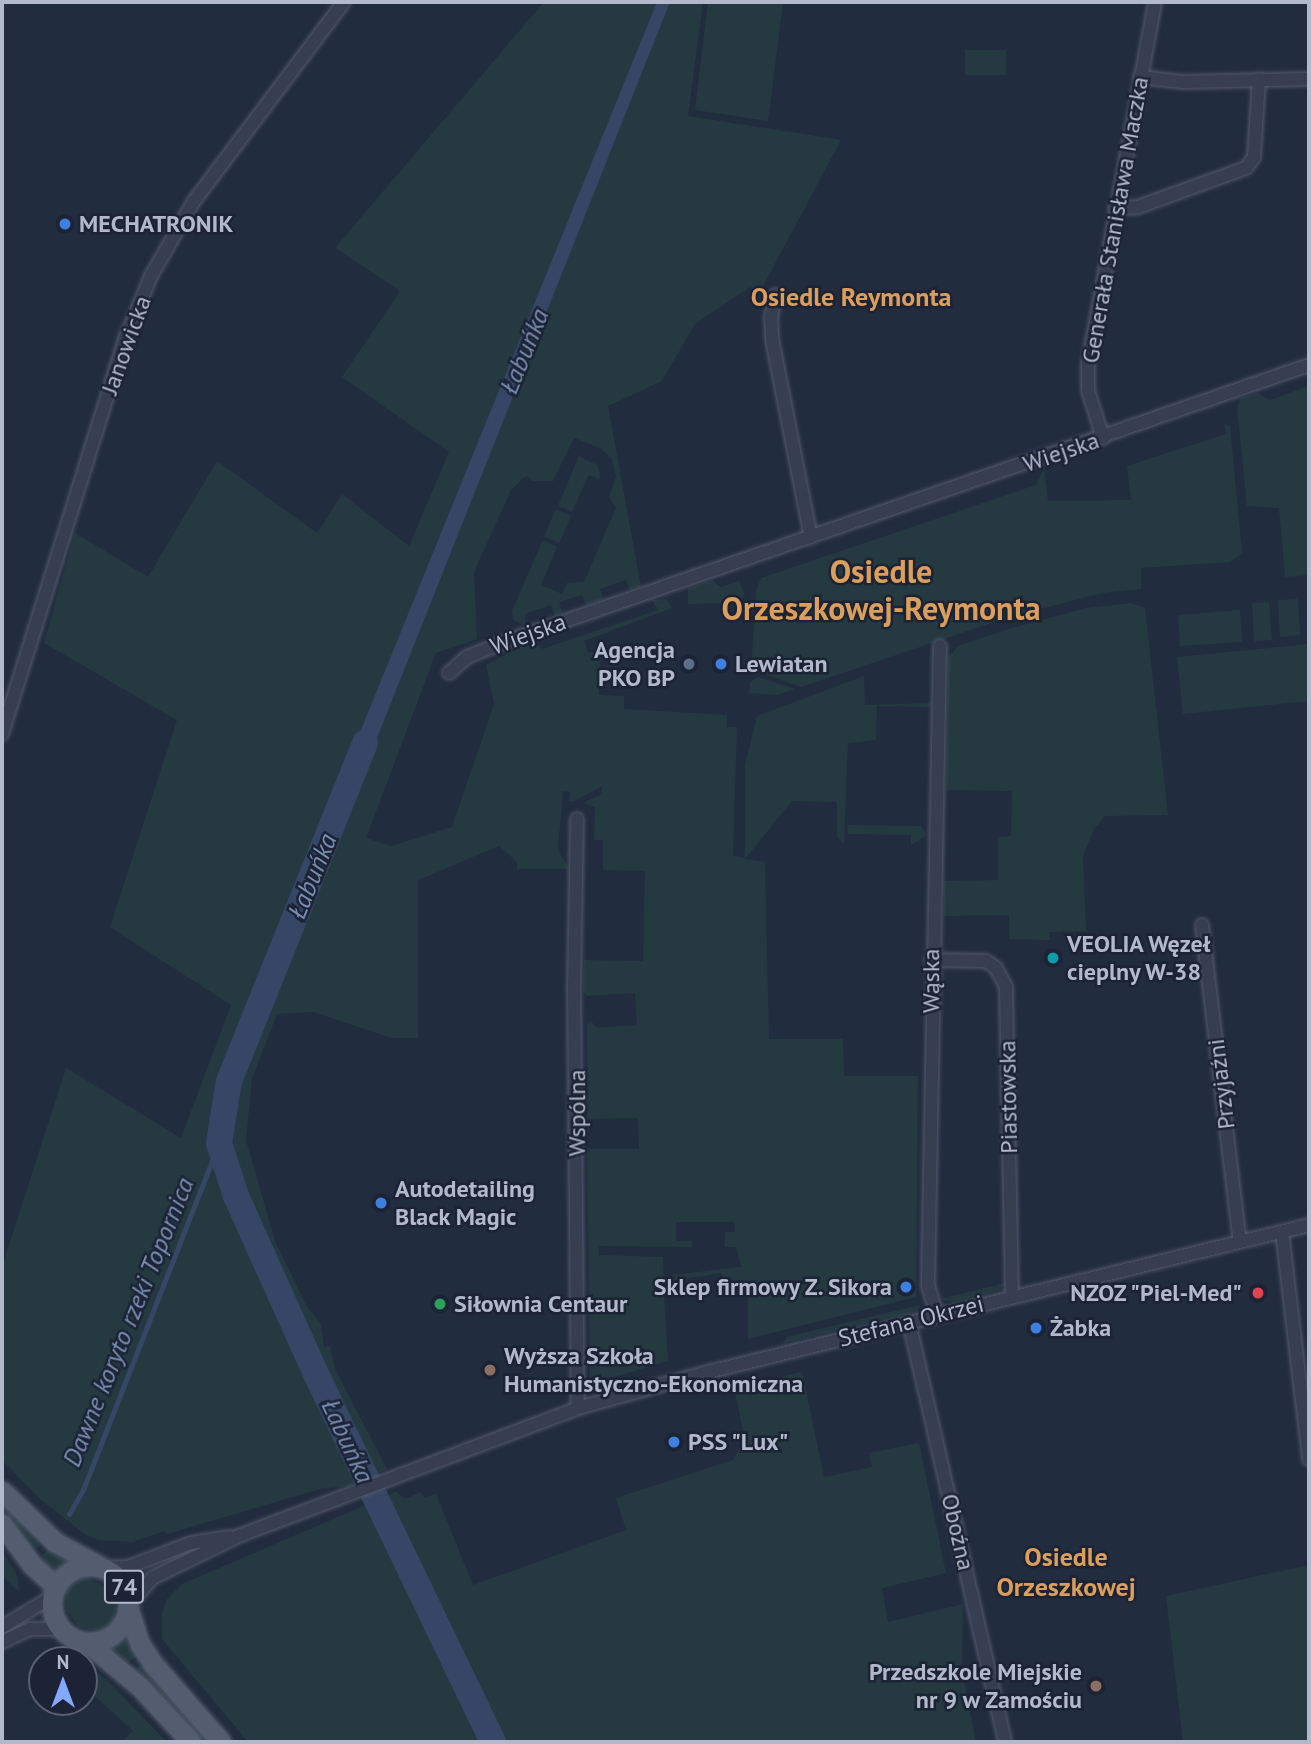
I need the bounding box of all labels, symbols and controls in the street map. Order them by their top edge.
street label: Generała Stanisława Maczka [1076,75,1154,365]
place label: MECHATRONIK [79,210,233,238]
marker: MECHATRONIK [57,216,73,232]
district label: Osiedle Reymonta [751,281,951,313]
street label: Janowicka [95,292,157,398]
water label: Łabuńka [493,304,555,398]
street label: Wiejska [1019,426,1103,478]
district label: Osiedle Orzeszkowej-Reymonta [721,553,1041,628]
street label: Wiejska [486,607,570,661]
place label: Agencja PKO BP [594,636,675,692]
place label: Lewiatan [735,650,828,678]
marker: Agencja PKO BP [681,656,697,672]
marker: Lewiatan [713,656,729,672]
water label: Łabuńka [281,829,343,923]
place label: VEOLIA Węzeł cieplny W-38 [1067,930,1212,986]
street label: Wąska [917,949,945,1013]
marker: VEOLIA Węzeł cieplny W-38 [1045,950,1061,966]
street label: Przyjaźni [1201,1037,1241,1131]
street label: Piastowska [993,1040,1023,1154]
street label: Wspólna [563,1070,591,1156]
water label: Dawne koryto rzeki Topornica [56,1173,200,1471]
place label: Autodetailing Black Magic [395,1175,535,1231]
marker: Autodetailing Black Magic [373,1195,389,1211]
place label: Sklep firmowy Z. Sikora [651,1273,892,1301]
marker: Sklep firmowy Z. Sikora [898,1279,914,1295]
place label: NZOZ "Piel-Med" [1068,1279,1242,1307]
marker: NZOZ "Piel-Med" [1248,1283,1268,1303]
street label: Stefana Okrzei [835,1289,987,1353]
place label: Siłownia Centaur [454,1290,628,1318]
marker: Siłownia Centaur [432,1296,448,1312]
place label: Żabka [1050,1314,1111,1342]
marker: Żabka [1028,1320,1044,1336]
place label: Wyższa Szkoła Humanistyczno-Ekonomiczna [504,1342,803,1398]
marker: Wyższa Szkoła Humanistyczno-Ekonomiczna [482,1362,498,1378]
water label: Łabuńka [315,1394,381,1488]
place label: PSS "Lux" [688,1428,790,1456]
marker: PSS "Lux" [666,1434,682,1450]
street label: Oboźna [935,1491,981,1573]
district label: Osiedle Orzeszkowej [996,1541,1136,1602]
road number: 74 [103,1568,145,1606]
north arrow [28,1646,98,1716]
text: N [57,1650,69,1674]
place label: Przedszkole Miejskie nr 9 w Zamościu [869,1658,1082,1714]
marker: Przedszkole Miejskie nr 9 w Zamościu [1088,1678,1104,1694]

